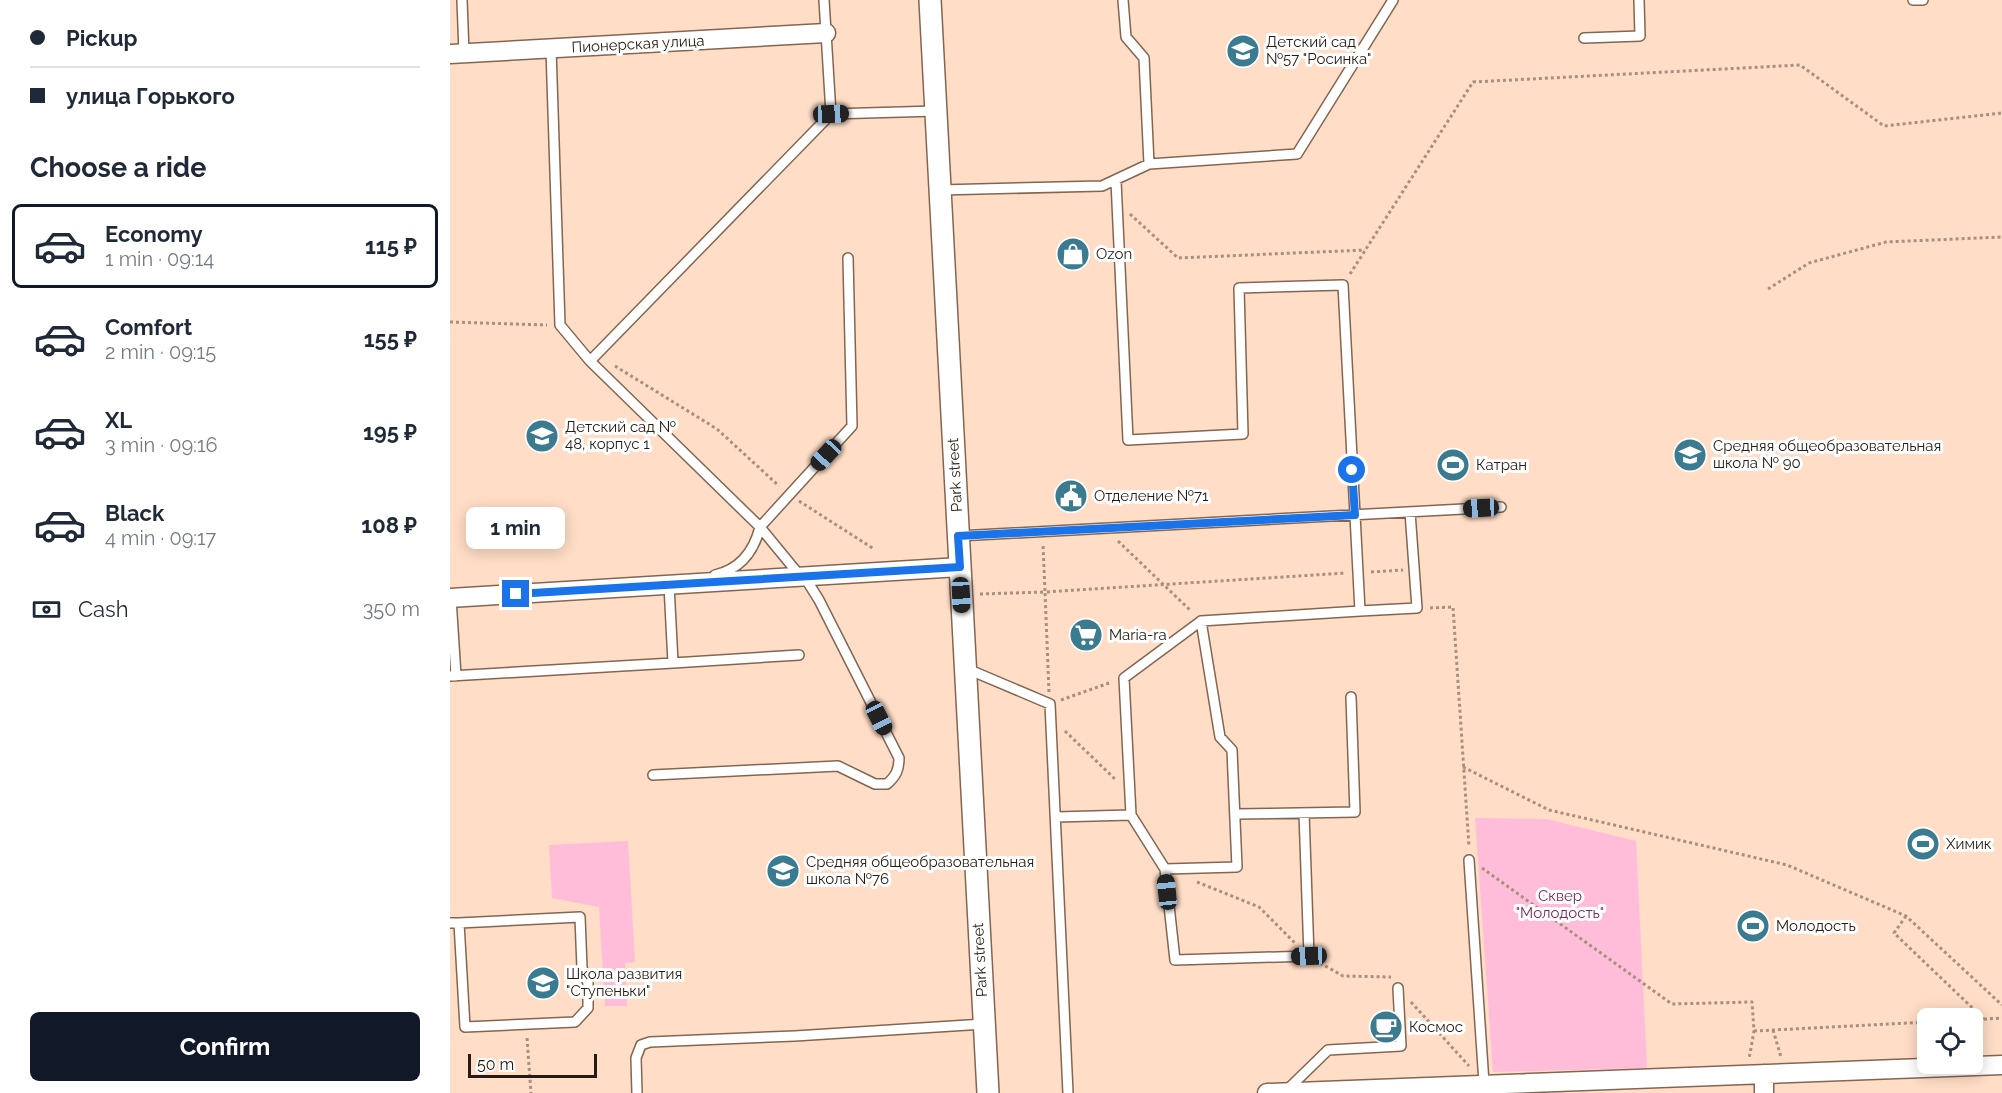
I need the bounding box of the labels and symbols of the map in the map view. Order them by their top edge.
street label: Пионерская улица [571,32,705,56]
school or university icon: Детский сад №57 "Росинка" [1225,33,1261,69]
place label: Детский сад №57 "Росинка" [1266,33,1371,68]
car [813,104,849,124]
shop icon: Ozon [1055,236,1091,272]
place label: Ozon [1096,245,1132,263]
school or university icon: Детский сад № 48, корпус 1 [524,418,560,454]
place label: Детский сад № 48, корпус 1 [565,418,676,453]
car [807,436,845,474]
street label: Park street [944,437,966,513]
school or university icon: Средняя общеобразовательная школа № 90 [1672,437,1708,473]
place label: Средняя общеобразовательная школа № 90 [1713,437,1941,472]
sports icon: Катран [1435,447,1471,483]
route start [1338,456,1365,483]
place label: Катран [1476,456,1527,474]
public building icon: Отделение №71 [1053,478,1089,514]
place label: Отделение №71 [1094,487,1209,505]
car [1463,498,1499,518]
callout: 1 min [466,507,566,549]
car [951,577,971,613]
route end [502,580,529,607]
supermarket icon: Maria-ra [1068,617,1104,653]
place label: Maria-ra [1109,626,1167,644]
car [863,698,895,738]
sports icon: Химик [1905,826,1941,862]
place label: Химик [1946,835,1992,853]
school or university icon: Средняя общеобразовательная школа №76 [765,853,801,889]
place label: Средняя общеобразовательная школа №76 [806,853,1034,888]
car [1156,873,1178,911]
park label: Сквер "Молодость" [1516,887,1604,922]
sports icon: Молодость [1735,908,1771,944]
place label: Молодость [1776,917,1856,935]
street label: Park street [969,922,991,998]
car [1291,946,1327,966]
school or university icon: Школа развития "Ступеньки" [525,965,561,1001]
place label: Школа развития "Ступеньки" [566,965,682,1000]
cafe icon: Космос [1368,1009,1404,1045]
place label: Космос [1409,1018,1463,1036]
scale bar [468,1051,597,1078]

